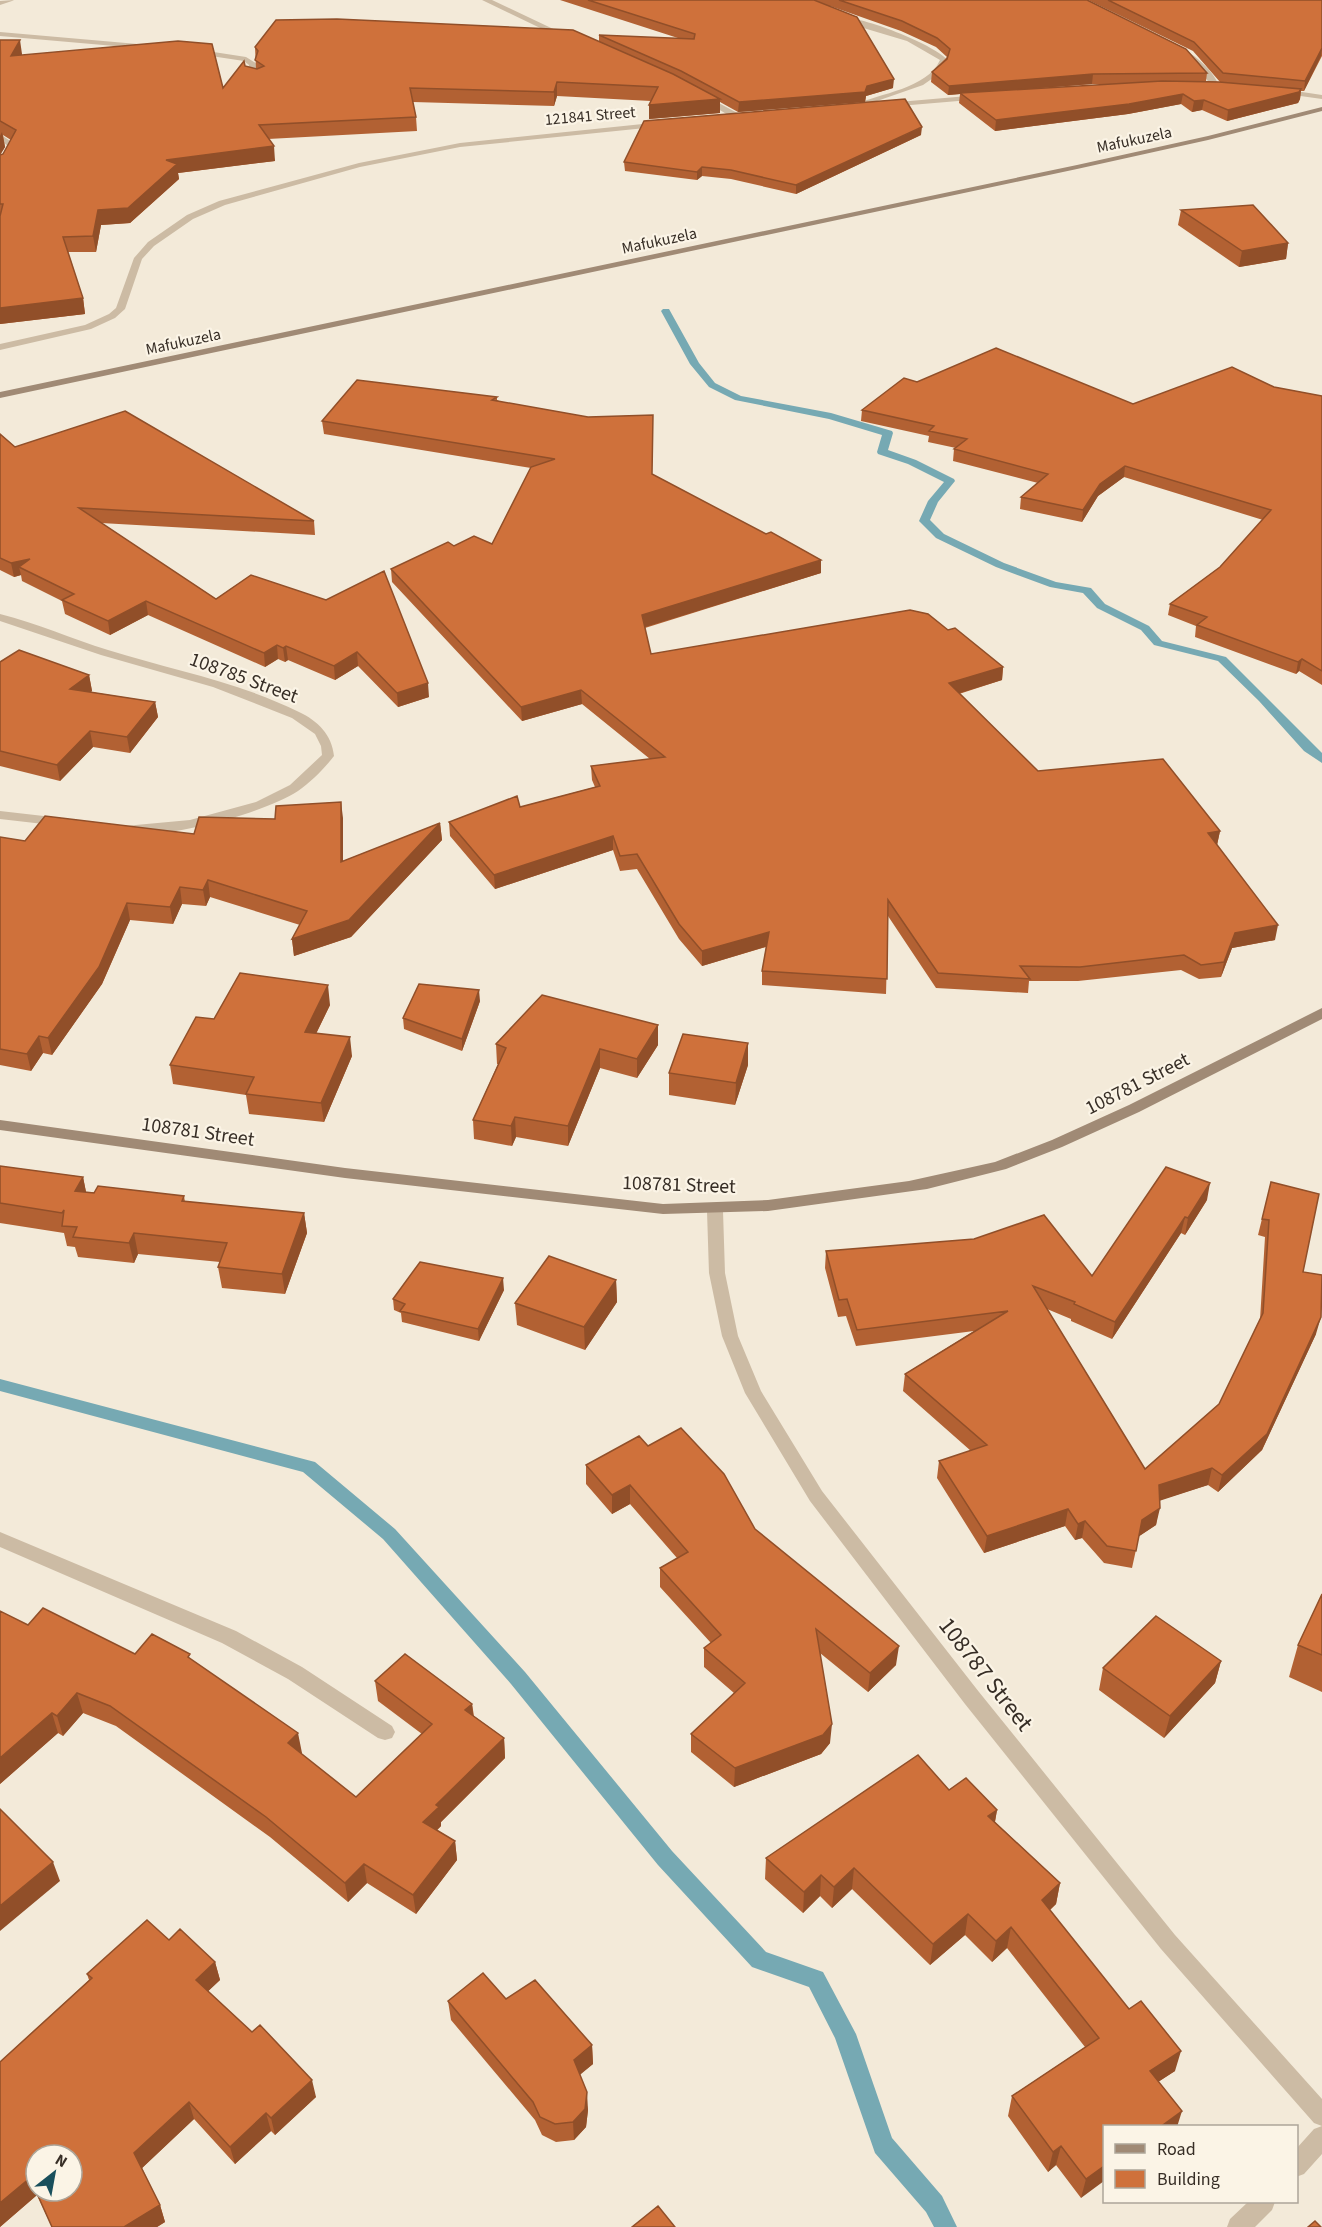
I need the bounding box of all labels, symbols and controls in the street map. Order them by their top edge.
street label: 121841 Street [544,101,637,131]
street label: Mafukuzela [1095,121,1174,159]
street label: Mafukuzela [620,222,699,260]
street label: Mafukuzela [144,323,223,361]
street label: 108785 Street [185,645,302,711]
street label: 108781 Street [1080,1045,1195,1122]
street label: 108781 Street [140,1110,256,1154]
street label: 108781 Street [622,1169,737,1201]
street label: 108787 Street [930,1610,1041,1739]
legend [1103,2125,1298,2203]
text: Road [1157,2137,1196,2162]
north arrow [24,2143,84,2203]
text: N [51,2149,71,2173]
text: Building [1157,2167,1220,2192]

